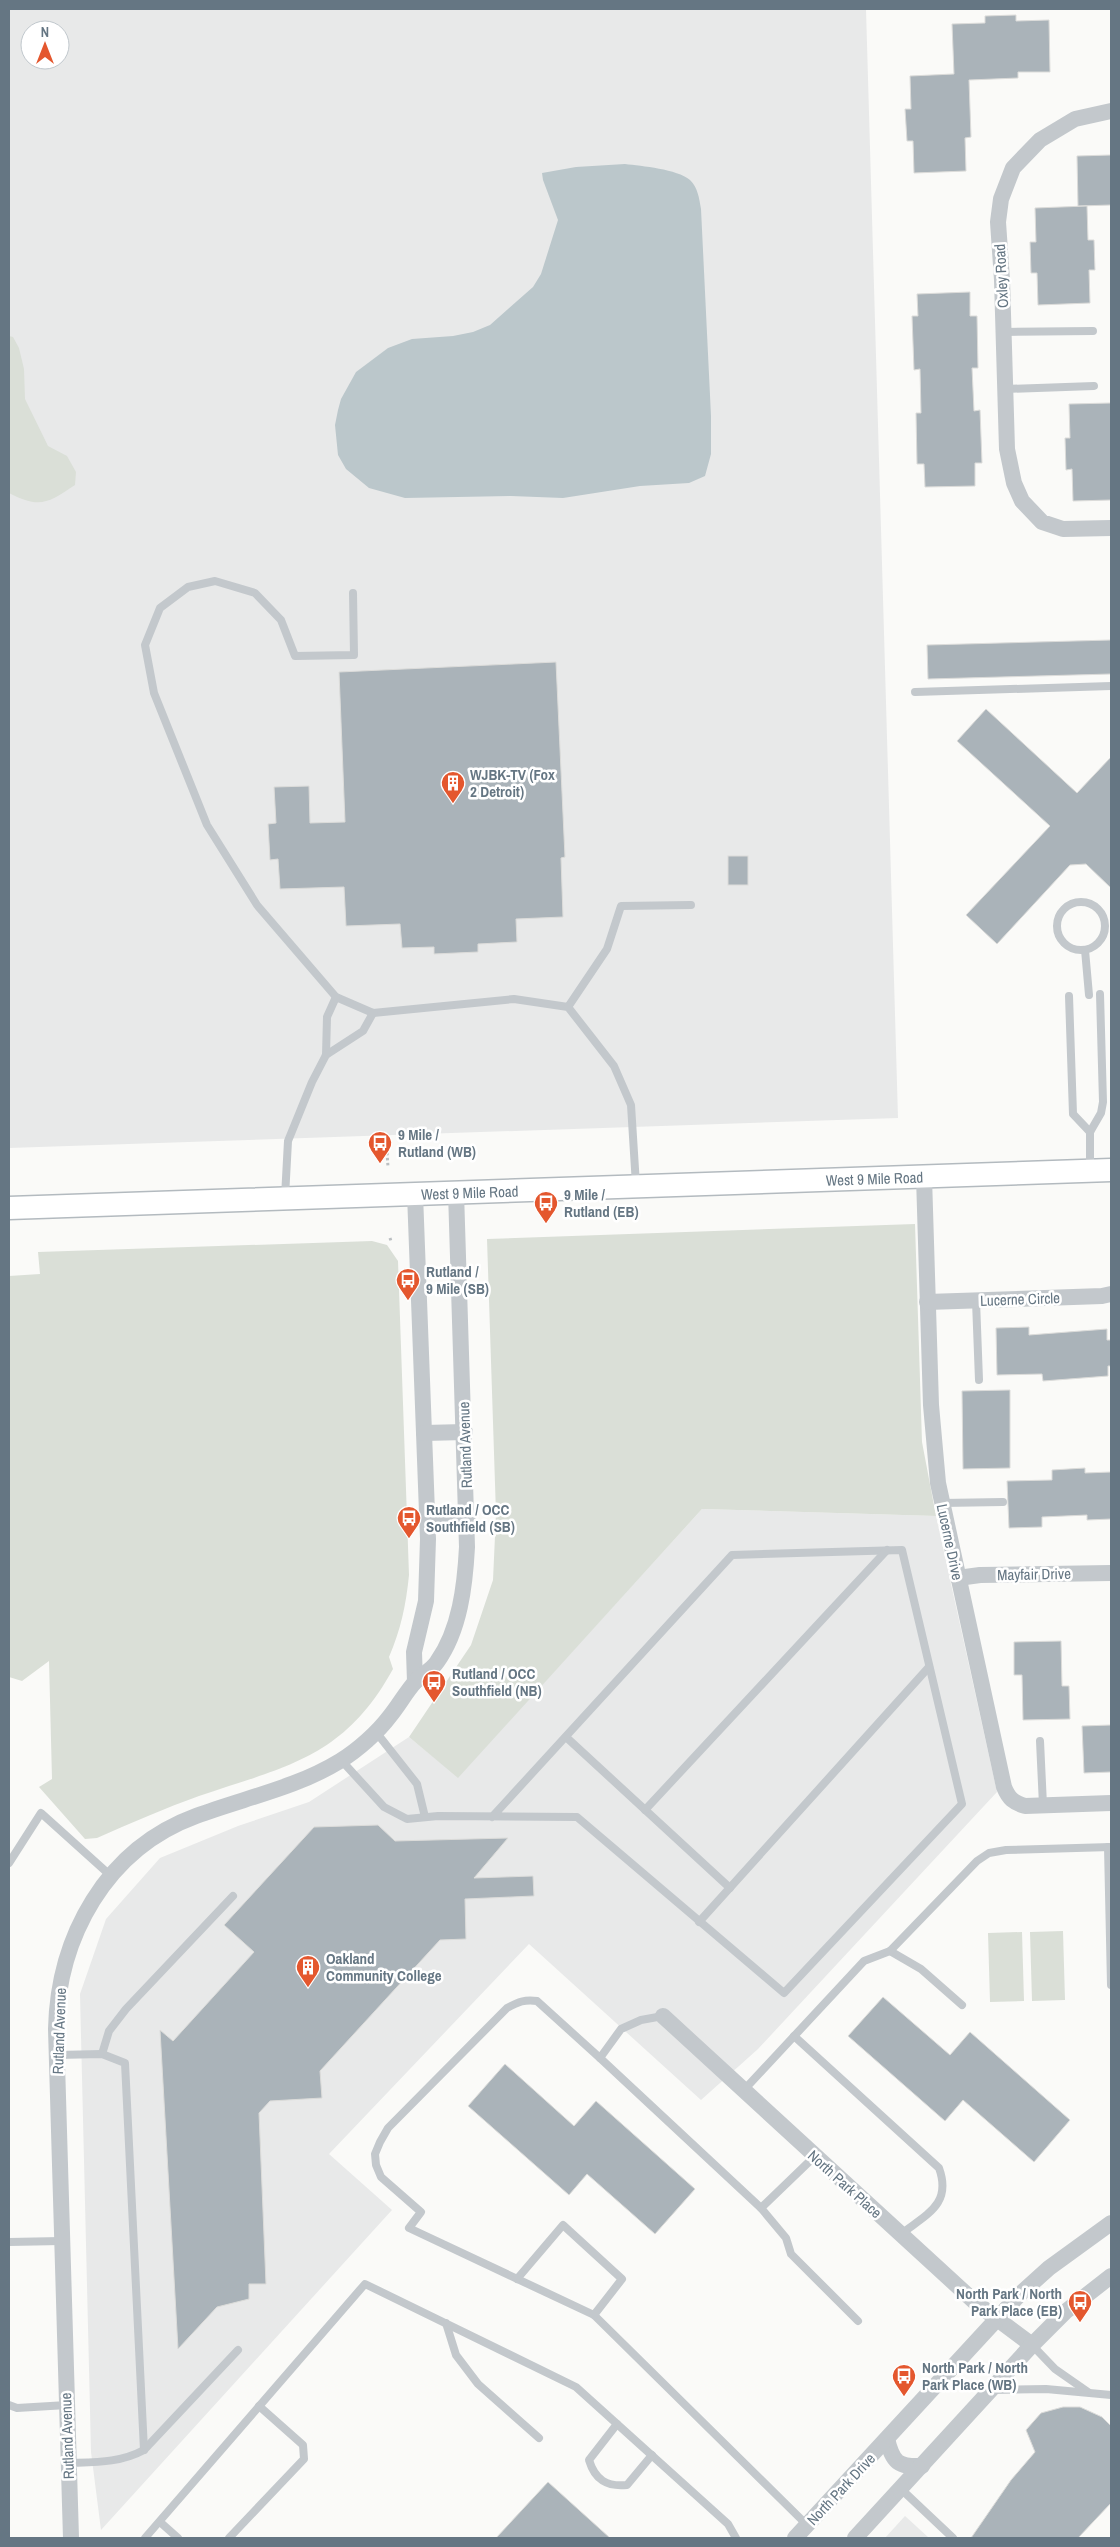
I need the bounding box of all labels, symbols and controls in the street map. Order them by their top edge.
north arrow [20,20,70,70]
text: N [41,23,49,41]
street label: Oxley Road [989,243,1013,309]
place label: WJBK-TV (Fox 2 Detroit) [470,764,555,802]
building icon: WJBK-TV (Fox 2 Detroit) [440,770,466,804]
place label: 9 Mile / Rutland (WB) [398,1124,476,1162]
bus stop icon: 9 Mile / Rutland (WB) [367,1130,393,1164]
street label: West 9 Mile Road [825,1166,924,1190]
street label: West 9 Mile Road [421,1180,519,1204]
place label: 9 Mile / Rutland (EB) [564,1184,638,1222]
bus stop icon: 9 Mile / Rutland (EB) [533,1190,559,1224]
place label: Rutland / 9 Mile (SB) [426,1261,489,1299]
bus stop icon: Rutland / 9 Mile (SB) [395,1267,421,1301]
street label: Lucerne Circle [980,1287,1060,1311]
street label: Rutland Avenue [453,1401,477,1489]
place label: Rutland / OCC Southfield (SB) [426,1499,515,1537]
street label: Lucerne Drive [932,1502,968,1582]
bus stop icon: Rutland / OCC Southfield (SB) [396,1505,422,1539]
street label: Mayfair Drive [997,1563,1071,1585]
place label: Rutland / OCC Southfield (NB) [452,1663,542,1701]
bus stop icon: Rutland / OCC Southfield (NB) [421,1669,447,1703]
place label: Oakland Community College [326,1948,442,1986]
building icon: Oakland Community College [295,1954,321,1988]
street label: Rutland Avenue [47,1987,71,2075]
street label: North Park Place [803,2145,887,2223]
place label: North Park / North Park Place (EB) [956,2283,1062,2321]
bus stop icon: North Park / North Park Place (EB) [1067,2289,1093,2323]
place label: North Park / North Park Place (WB) [922,2357,1028,2395]
bus stop icon: North Park / North Park Place (WB) [891,2363,917,2397]
street label: Rutland Avenue [55,2392,79,2480]
street label: North Park Drive [802,2448,880,2530]

